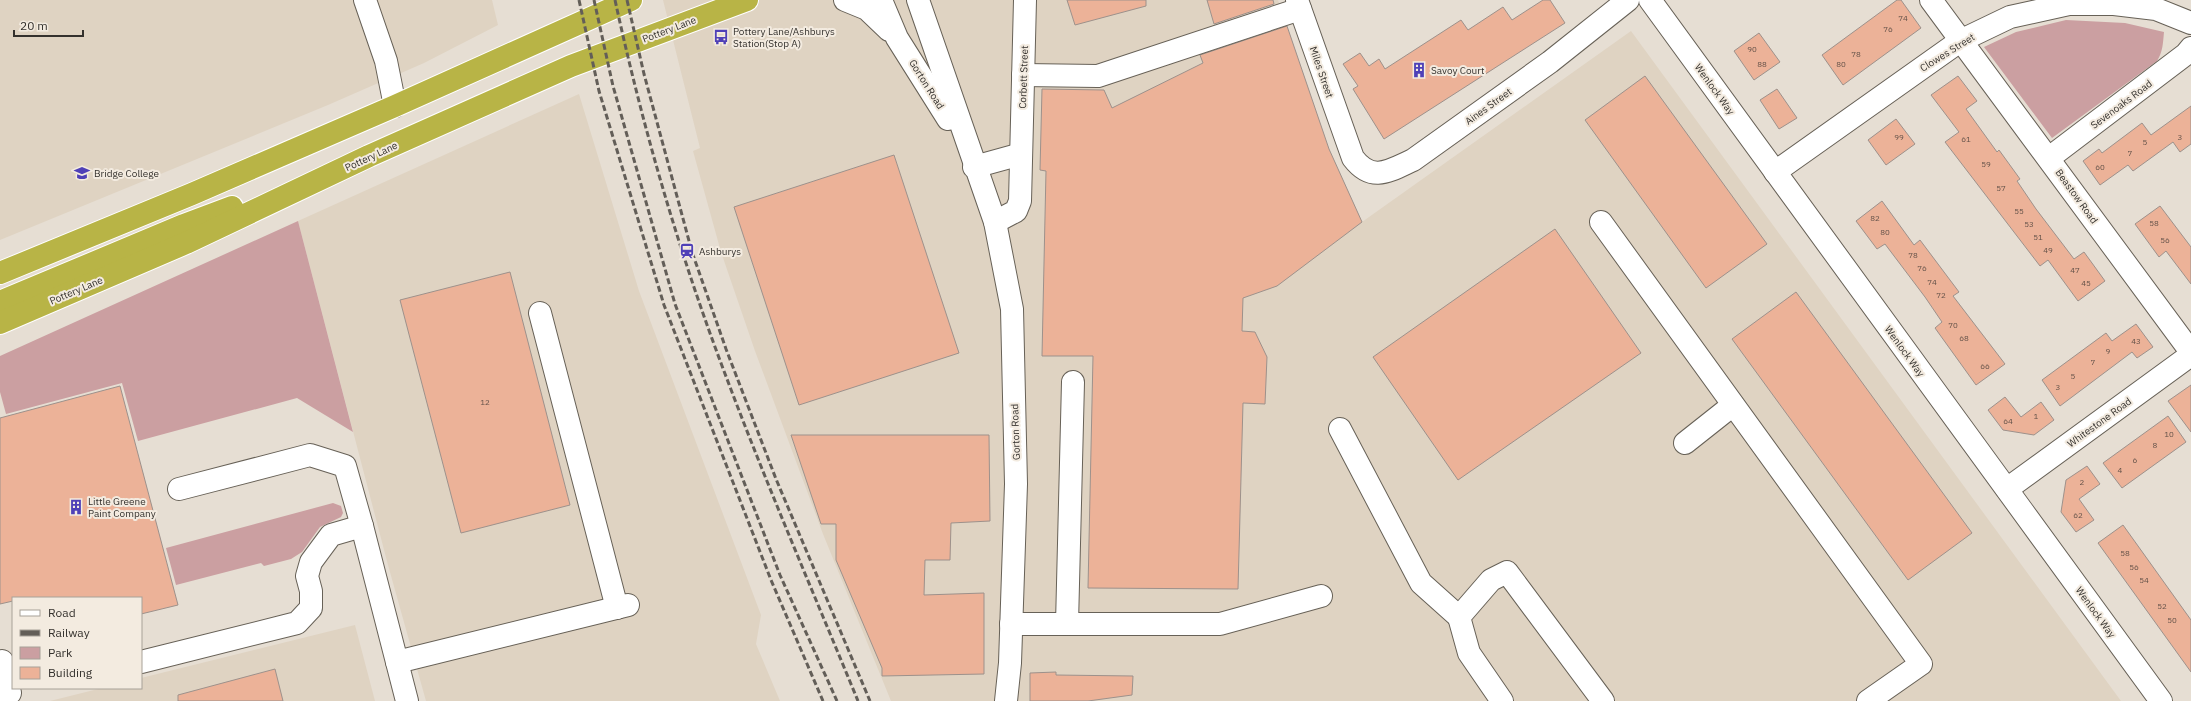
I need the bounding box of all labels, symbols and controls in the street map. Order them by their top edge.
scale bar [14,12,83,38]
street label: Pottery Lane [640,13,698,46]
house number: 74 [1898,13,1908,23]
text: 20 m [20,18,48,33]
house number: 76 [1883,24,1893,34]
place label: Pottery Lane/Ashburys Station(Stop A) [733,25,835,50]
bus stop icon: Pottery Lane/Ashburys Station(Stop A) [712,28,730,46]
street label: Clowes Street [1917,30,1978,74]
house number: 90 [1747,44,1757,54]
street label: Corbett Street [1016,45,1031,109]
street label: Miles Street [1307,45,1337,100]
house number: 78 [1851,49,1861,59]
street label: Gorton Road [906,57,947,112]
house number: 88 [1757,59,1767,69]
house number: 80 [1836,59,1846,69]
building icon: Savoy Court [1410,61,1428,79]
street label: Wenlock Way [1692,61,1737,117]
place label: Savoy Court [1431,64,1485,77]
street label: Sevenoaks Road [2088,77,2155,132]
street label: Aines Street [1462,85,1515,128]
house number: 99 [1894,132,1904,142]
house number: 3 [2178,132,2183,142]
house number: 61 [1961,134,1971,144]
house number: 5 [2143,137,2148,147]
street label: Pottery Lane [343,138,400,174]
house number: 7 [2128,148,2133,158]
house number: 59 [1981,159,1991,169]
house number: 60 [2095,162,2105,172]
school or university icon: Bridge College [73,164,91,182]
street label: Beastow Road [2052,166,2101,226]
place label: Bridge College [94,167,159,180]
house number: 57 [1996,183,2006,193]
house number: 55 [2014,206,2024,216]
house number: 82 [1870,213,1880,223]
house number: 58 [2149,218,2159,228]
house number: 53 [2024,219,2034,229]
house number: 80 [1880,227,1890,237]
house number: 51 [2033,232,2043,242]
house number: 56 [2160,235,2170,245]
station icon: Ashburys [678,242,696,260]
place label: Ashburys [699,245,741,258]
house number: 49 [2043,245,2053,255]
house number: 78 [1908,250,1918,260]
house number: 76 [1917,263,1927,273]
house number: 47 [2070,265,2080,275]
street label: Pottery Lane [48,273,105,307]
house number: 74 [1927,277,1937,287]
house number: 45 [2081,278,2091,288]
house number: 72 [1936,290,1946,300]
house number: 70 [1948,320,1958,330]
street label: Wenlock Way [1882,323,1927,379]
house number: 68 [1959,333,1969,343]
house number: 43 [2131,336,2141,346]
house number: 9 [2106,346,2111,356]
house number: 7 [2091,357,2096,367]
house number: 66 [1980,361,1990,371]
house number: 5 [2071,371,2076,381]
house number: 3 [2056,382,2061,392]
street label: Whitestone Road [2065,395,2134,450]
house number: 12 [480,397,490,407]
street label: Gorton Road [1008,404,1023,460]
house number: 1 [2034,411,2039,421]
house number: 64 [2003,416,2013,426]
house number: 10 [2164,429,2174,439]
house number: 8 [2153,440,2158,450]
house number: 6 [2133,455,2138,465]
house number: 4 [2118,465,2123,475]
house number: 2 [2080,477,2085,487]
place label: Little Greene Paint Company [88,495,156,520]
building icon: Little Greene Paint Company [67,498,85,516]
house number: 62 [2073,510,2083,520]
house number: 58 [2120,548,2130,558]
house number: 56 [2129,562,2139,572]
house number: 54 [2139,575,2149,585]
street label: Wenlock Way [2073,584,2118,640]
legend [12,597,142,689]
house number: 52 [2157,601,2167,611]
text: Road [48,605,76,620]
house number: 50 [2167,615,2177,625]
text: Railway [48,625,90,640]
text: Park [48,645,73,660]
text: Building [48,665,93,680]

